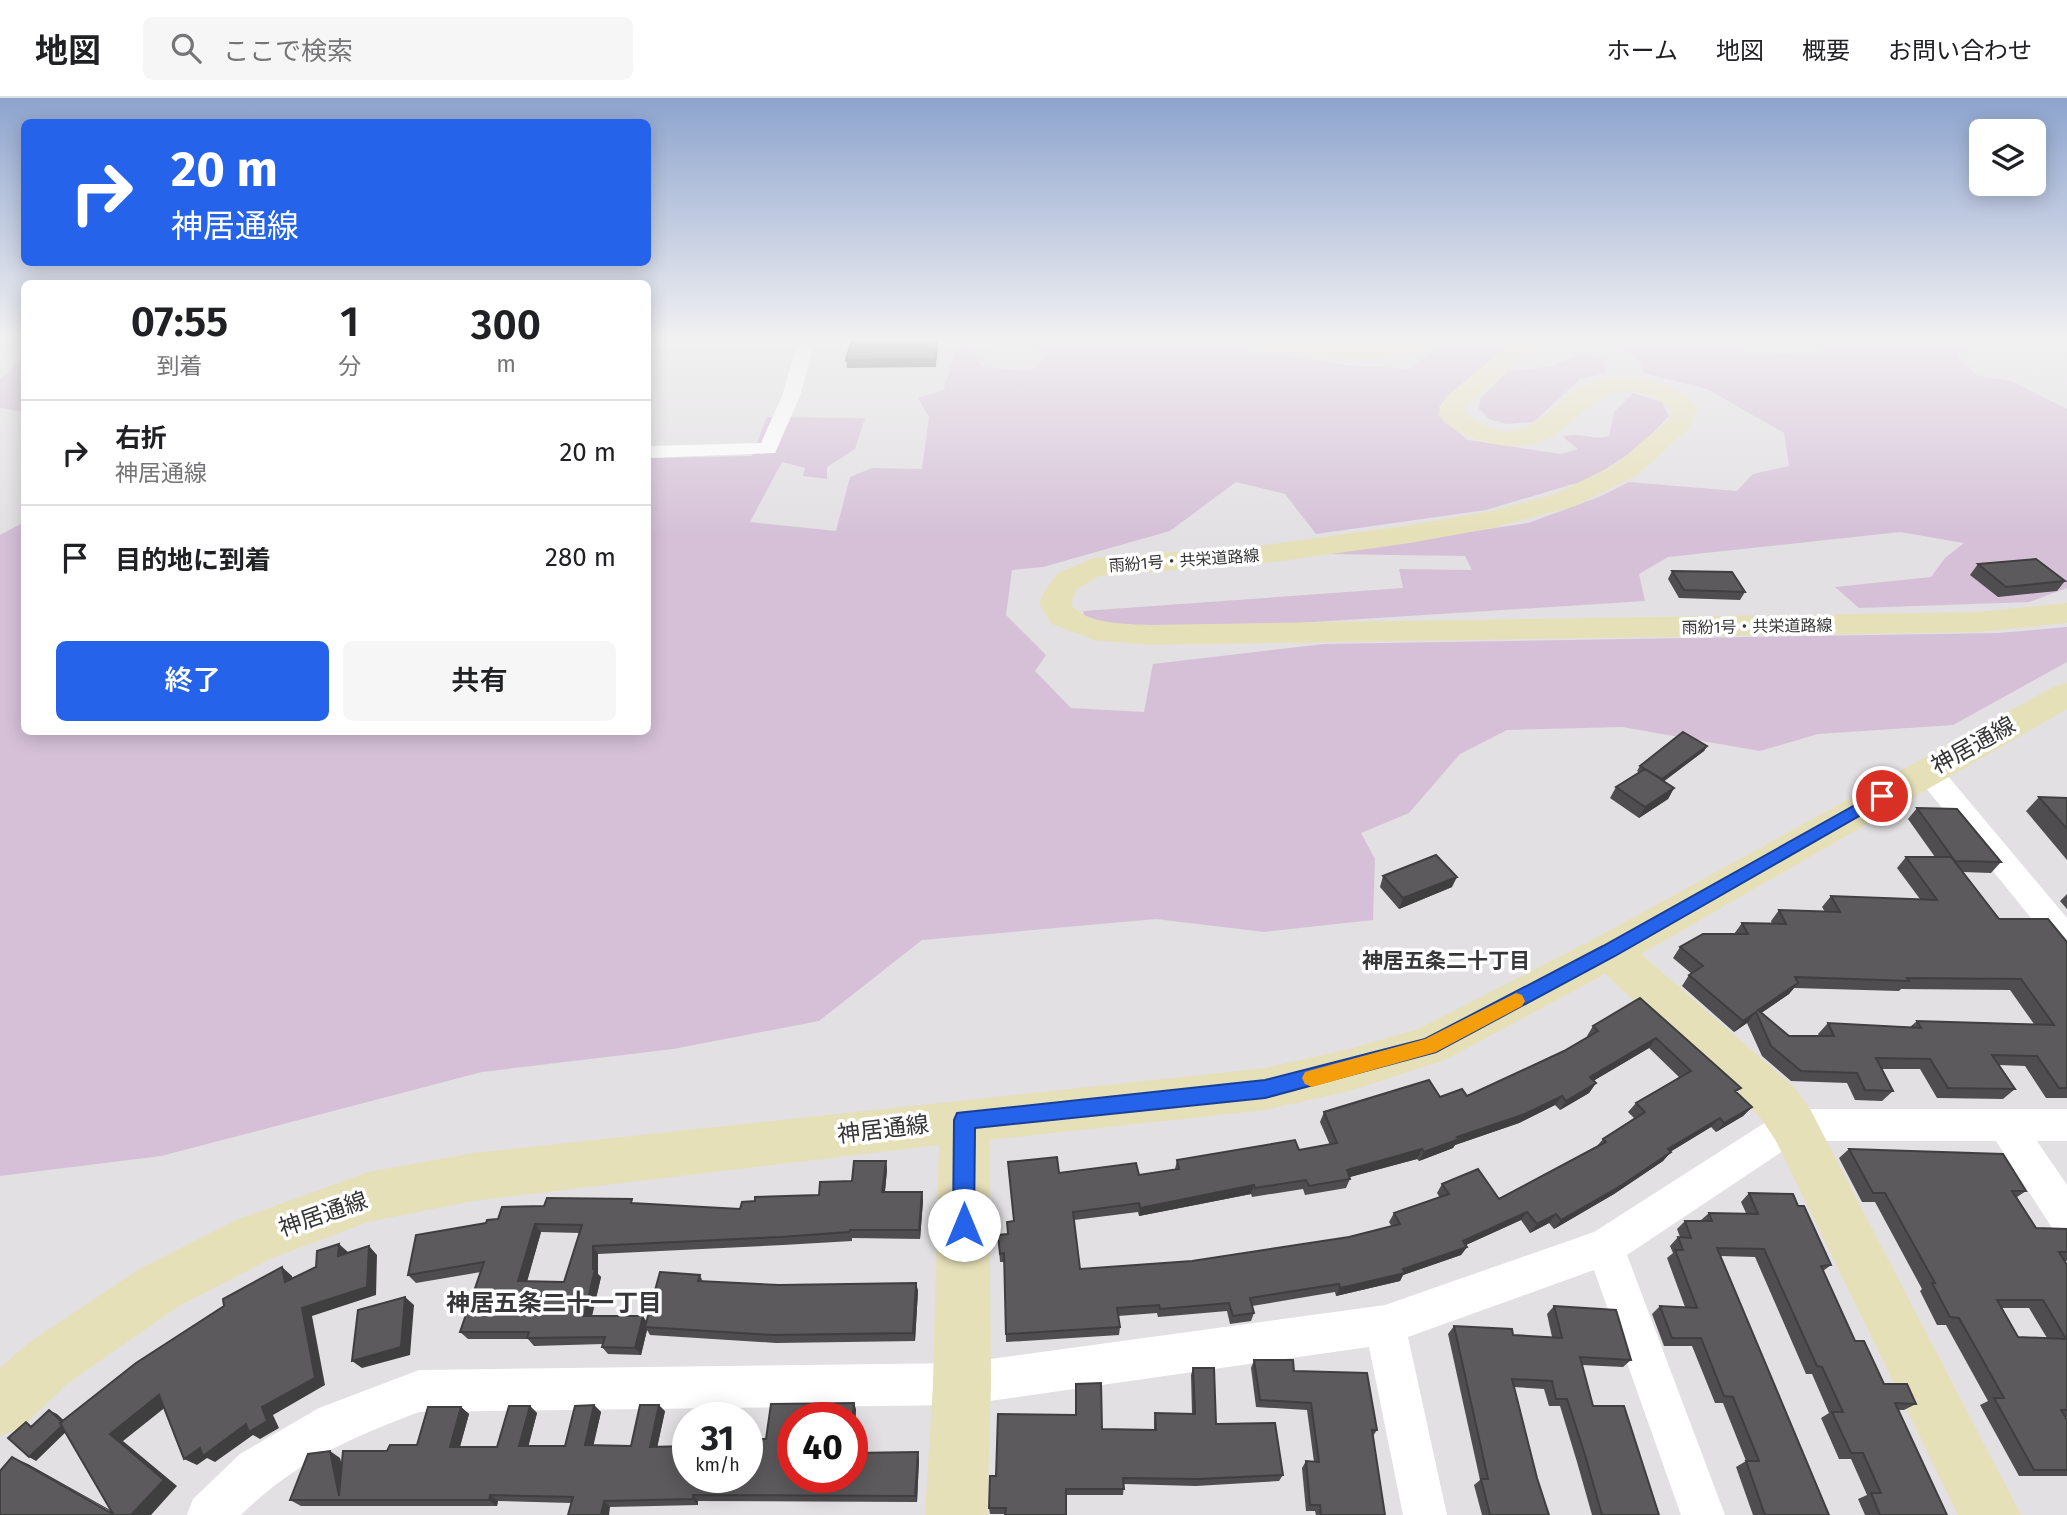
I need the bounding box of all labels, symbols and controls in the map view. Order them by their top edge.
search box [143,17,633,80]
icon: search [167,29,205,67]
text: 地図 [35,31,101,71]
text: ここで検索 [223,36,353,67]
text: ホーム [1607,37,1678,65]
text: 地図 [1716,37,1764,65]
text: 概要 [1802,37,1850,65]
text: お問い合わせ [1888,37,2032,65]
map controls [1969,119,2046,196]
button: layers [1969,119,2046,196]
text: 20 m [171,140,278,199]
icon: right [56,147,147,238]
text: 神居通線 [171,207,299,245]
text: 07:55 [131,297,228,347]
text: 1 [340,297,359,347]
text: 300 [471,300,541,350]
text: m [496,350,516,378]
text: 到着 [157,352,203,380]
text: 分 [338,352,361,380]
text: 右折 [115,423,167,454]
icon: right [56,434,94,472]
text: 20 m [559,437,616,468]
text: 神居通線 [115,459,207,487]
icon: arrive [56,539,94,577]
text: 280 m [545,542,616,573]
text: 目的地に到着 [115,545,271,576]
street label: 雨紛1号・共栄道路線 [1108,546,1260,575]
street label: 雨紛1号・共栄道路線 [1681,616,1833,637]
button: 終了 [56,641,329,721]
button: 共有 [343,641,616,721]
street label: 神居通線 [1926,710,2020,780]
pin [1852,766,1912,826]
icon: arrive [1863,777,1901,815]
district label: 神居五条二十丁目 [1362,948,1530,974]
street label: 神居通線 [836,1109,930,1149]
street label: 神居通線 [275,1186,371,1242]
position arrow [927,1188,1001,1262]
district label: 神居五条二十一丁目 [446,1289,662,1317]
speed limit sign: 40 [777,1402,868,1493]
text: 31 [701,1417,734,1459]
text: km/h [695,1454,740,1476]

